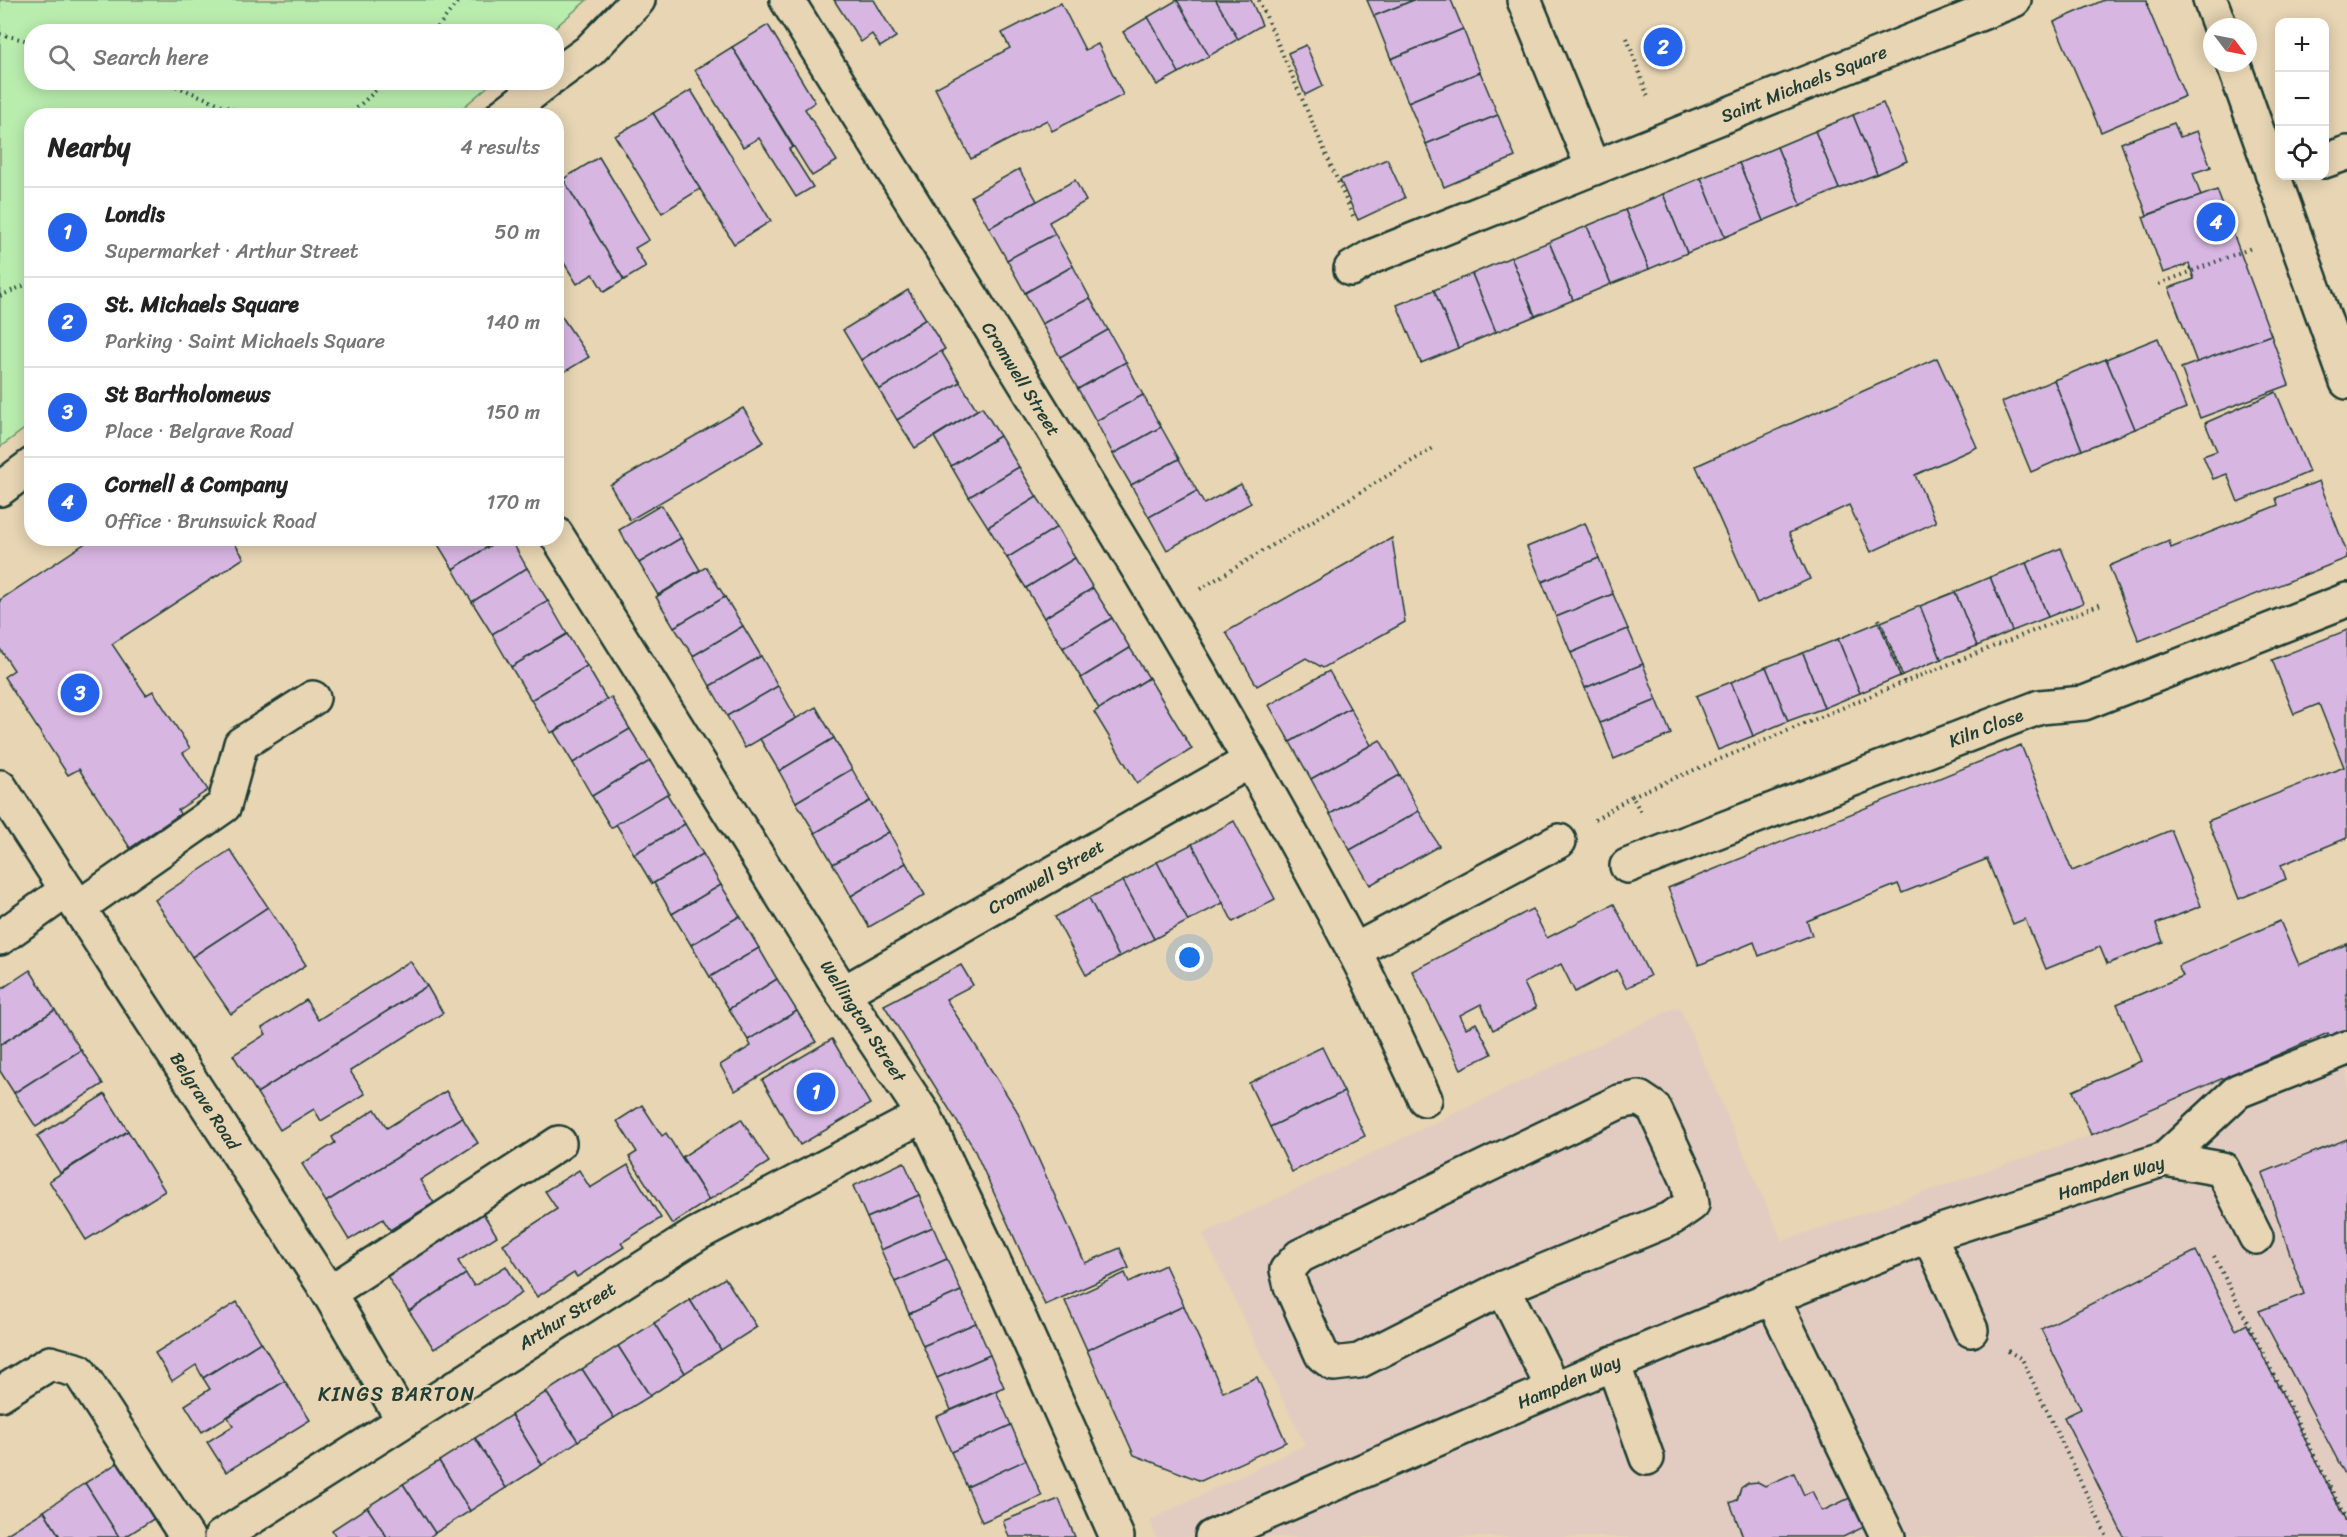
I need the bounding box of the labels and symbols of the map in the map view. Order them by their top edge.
north arrow [2203,18,2257,72]
pin: 2 [1644,24,1682,70]
street label: Saint Michaels Square [1716,36,1892,132]
pin: 4 [2196,200,2236,244]
street label: Cromwell Street [973,315,1069,443]
pin: 3 [60,670,100,716]
street label: Kiln Close [1944,699,2028,757]
street label: Cromwell Street [981,830,1111,923]
your location [1175,943,1204,972]
street label: Wellington Street [811,953,915,1089]
street label: Belgrave Road [161,1045,250,1158]
pin: 1 [796,1070,836,1114]
street label: Hampden Way [2053,1146,2169,1209]
street label: Arthur Street [511,1273,622,1359]
street label: Hampden Way [1512,1345,1627,1418]
district label: KINGS BARTON [318,1377,476,1412]

